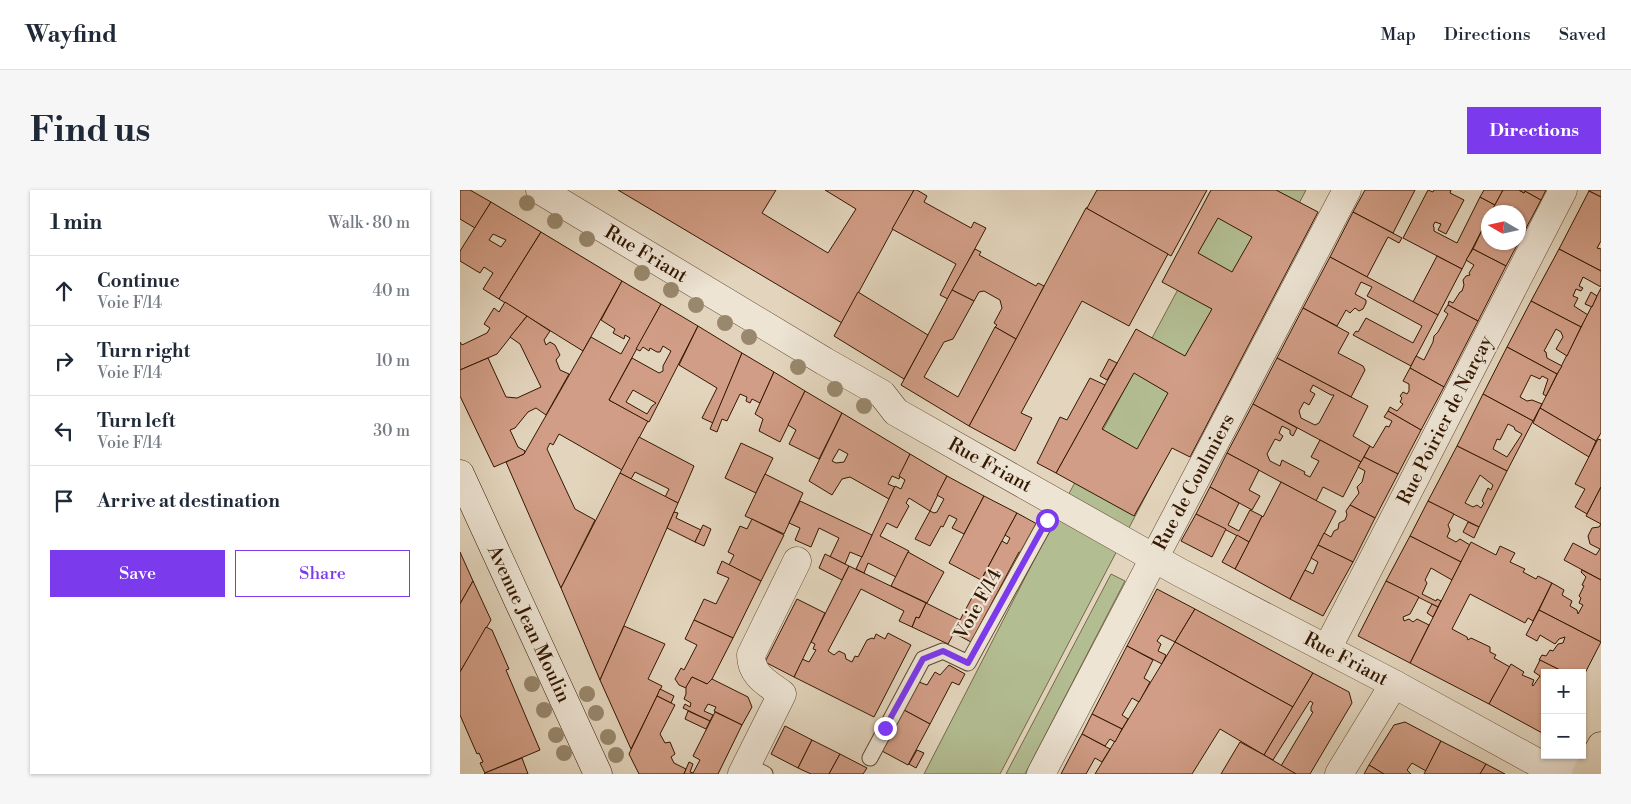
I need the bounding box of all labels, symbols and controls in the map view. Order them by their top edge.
text: Wayfind [25,20,117,50]
text: Map [1380,23,1416,46]
text: Directions [1444,23,1531,46]
text: Saved [1559,23,1606,46]
button: Directions [1467,107,1601,154]
text: Find us [30,109,150,152]
north arrow [1481,205,1526,250]
text: 1 min [50,210,102,236]
text: Walk · 80 m [328,213,410,233]
street label: Rue Friant [600,220,692,288]
text: Continue [97,269,180,293]
icon: ahead [50,277,78,305]
text: 40 m [373,281,410,301]
text: Voie F/14 [97,293,162,313]
street label: Rue Poirier de Narçay [1392,331,1498,509]
text: Turn right [97,339,190,363]
icon: right [50,347,78,375]
text: 10 m [376,351,410,371]
text: Voie F/14 [97,363,162,383]
text: Turn left [97,409,176,433]
street label: Rue de Coulmiers [1148,410,1240,554]
icon: left [50,417,78,445]
text: 30 m [373,421,410,441]
street label: Rue Friant [944,432,1036,498]
text: Voie F/14 [97,433,162,453]
icon: arrive [50,487,78,515]
text: Arrive at destination [97,489,280,513]
route start [1036,509,1059,532]
street label: Avenue Jean Moulin [482,541,576,706]
button: Save [50,550,225,597]
button: Share [235,550,410,597]
street label: Voie F/14 [948,564,1007,644]
street label: Rue Friant [1300,627,1393,691]
map controls [1541,669,1586,759]
button: + [1541,669,1586,714]
button: − [1541,714,1586,759]
route end [874,717,897,740]

